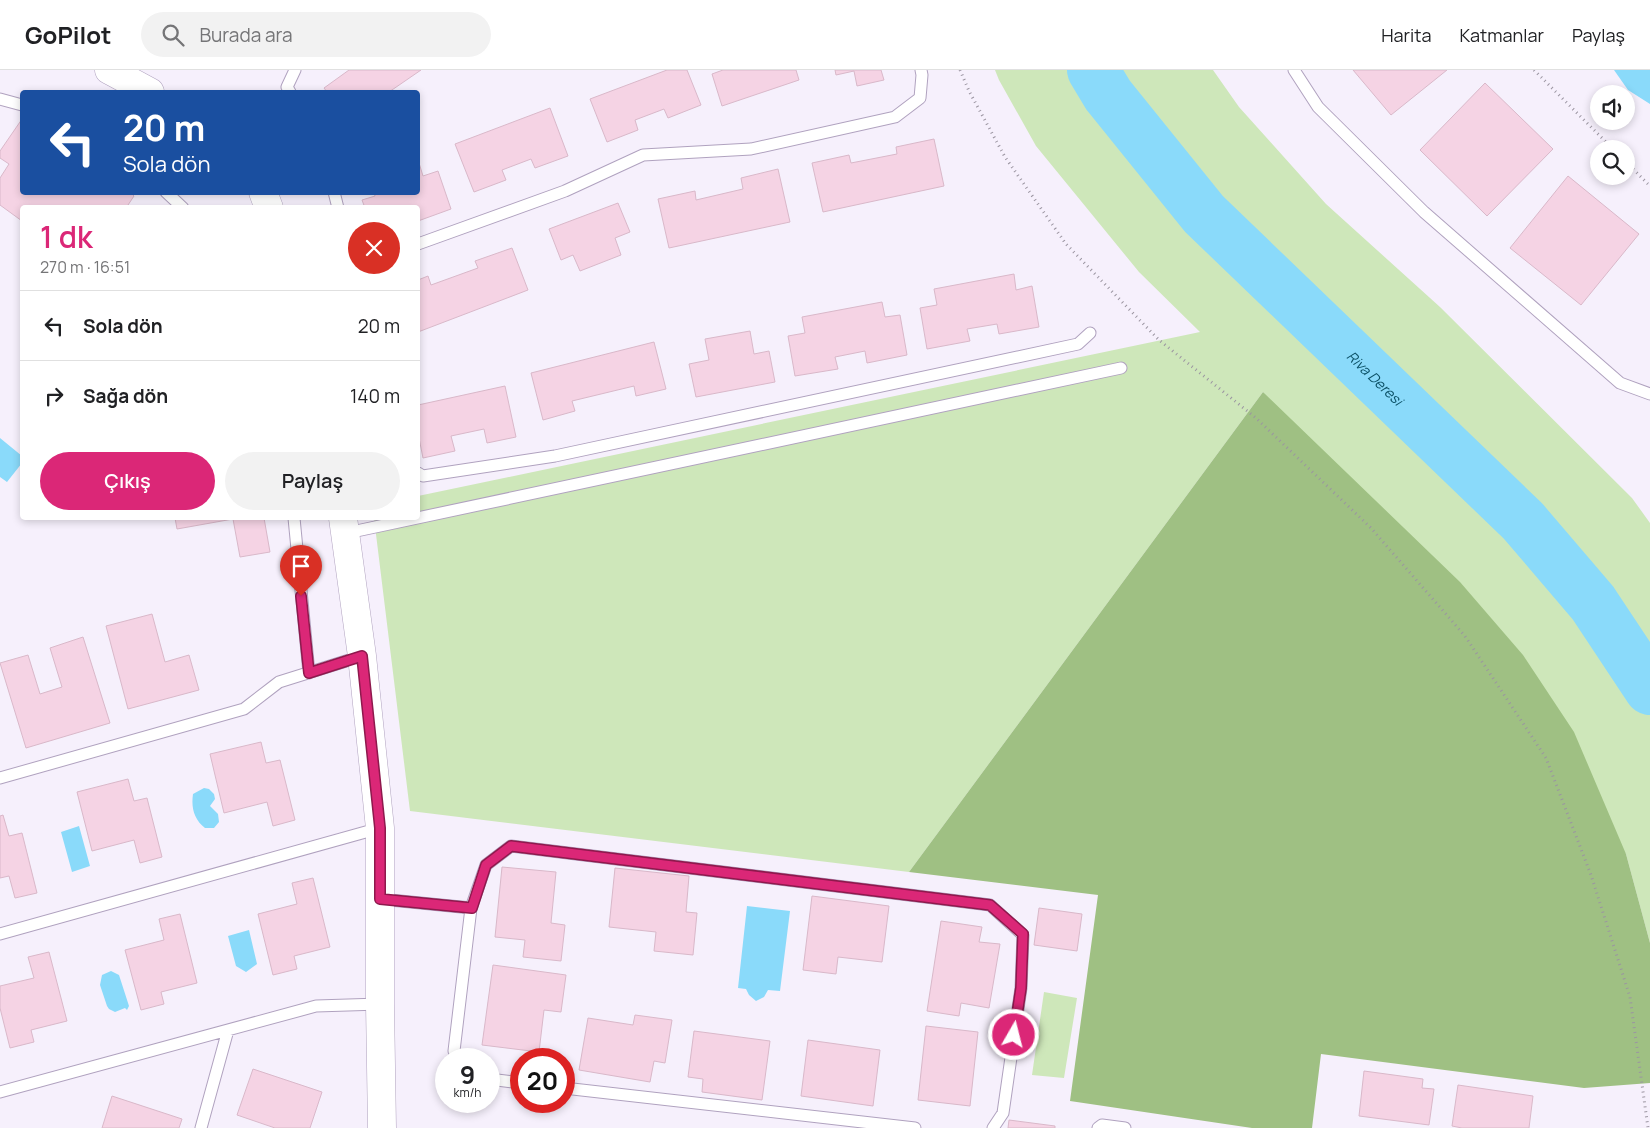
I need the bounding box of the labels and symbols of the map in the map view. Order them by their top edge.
water label: Riva Deresi [1343,347,1408,411]
pin [280,545,322,596]
position arrow [987,1008,1039,1060]
speed limit sign: 20 [510,1048,575,1113]

